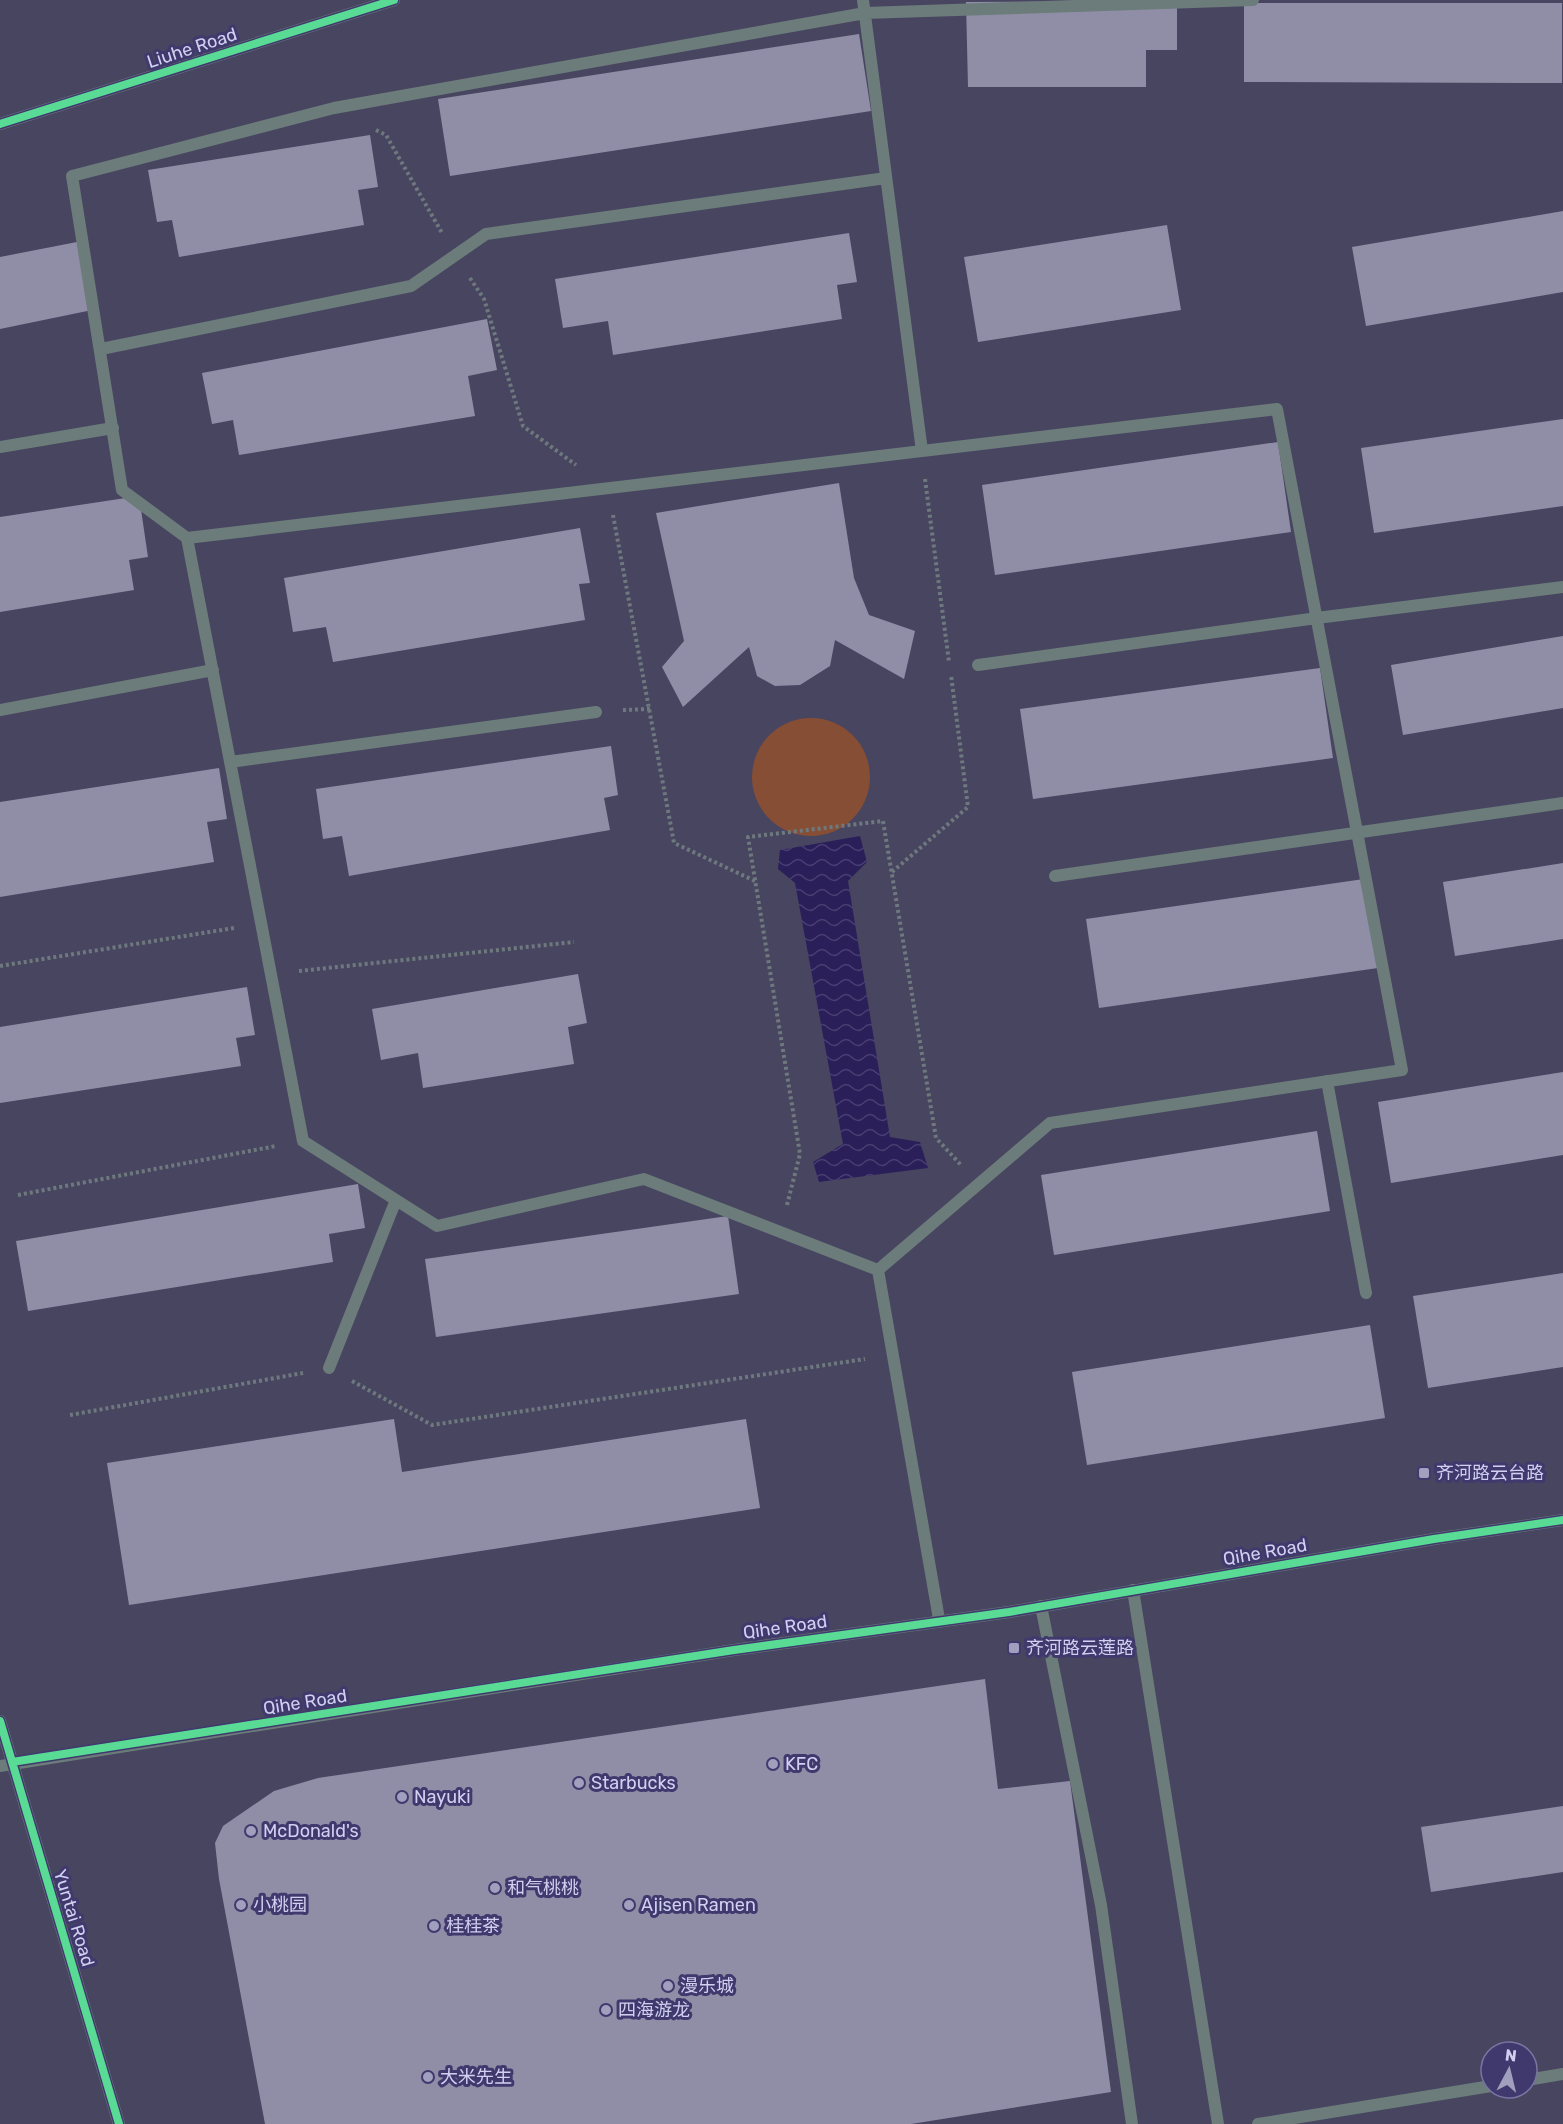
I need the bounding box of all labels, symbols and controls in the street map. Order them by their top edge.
street label: Liuhe Road [144,23,240,73]
place label: 齐河路云台路 [1436,1462,1544,1484]
marker: 齐河路云台路 [1417,1466,1431,1480]
street label: Qihe Road [1221,1534,1309,1570]
street label: Qihe Road [742,1610,828,1644]
place label: 齐河路云莲路 [1026,1637,1134,1659]
marker: 齐河路云莲路 [1007,1641,1021,1655]
street label: Qihe Road [261,1685,349,1719]
place label: KFC [785,1753,818,1775]
marker: KFC [766,1757,780,1771]
place label: Starbucks [591,1772,676,1794]
marker: Starbucks [572,1776,586,1790]
place label: Nayuki [414,1786,471,1808]
marker: Nayuki [395,1790,409,1804]
place label: McDonald's [263,1820,359,1842]
marker: McDonald's [244,1824,258,1838]
street label: Yuntai Road [49,1867,99,1969]
place label: 和气桃桃 [507,1877,579,1899]
marker: 和气桃桃 [488,1881,502,1895]
place label: 小桃园 [253,1894,307,1916]
place label: Ajisen Ramen [641,1894,756,1916]
marker: 小桃园 [234,1898,248,1912]
marker: Ajisen Ramen [622,1898,636,1912]
place label: 桂桂茶 [446,1915,500,1937]
marker: 桂桂茶 [427,1919,441,1933]
place label: 漫乐城 [680,1975,734,1997]
marker: 漫乐城 [661,1979,675,1993]
place label: 四海游龙 [618,1999,690,2021]
marker: 四海游龙 [599,2003,613,2017]
north arrow [1479,2040,1539,2100]
text: N [1504,2045,1518,2066]
place label: 大米先生 [440,2066,512,2088]
marker: 大米先生 [421,2070,435,2084]

